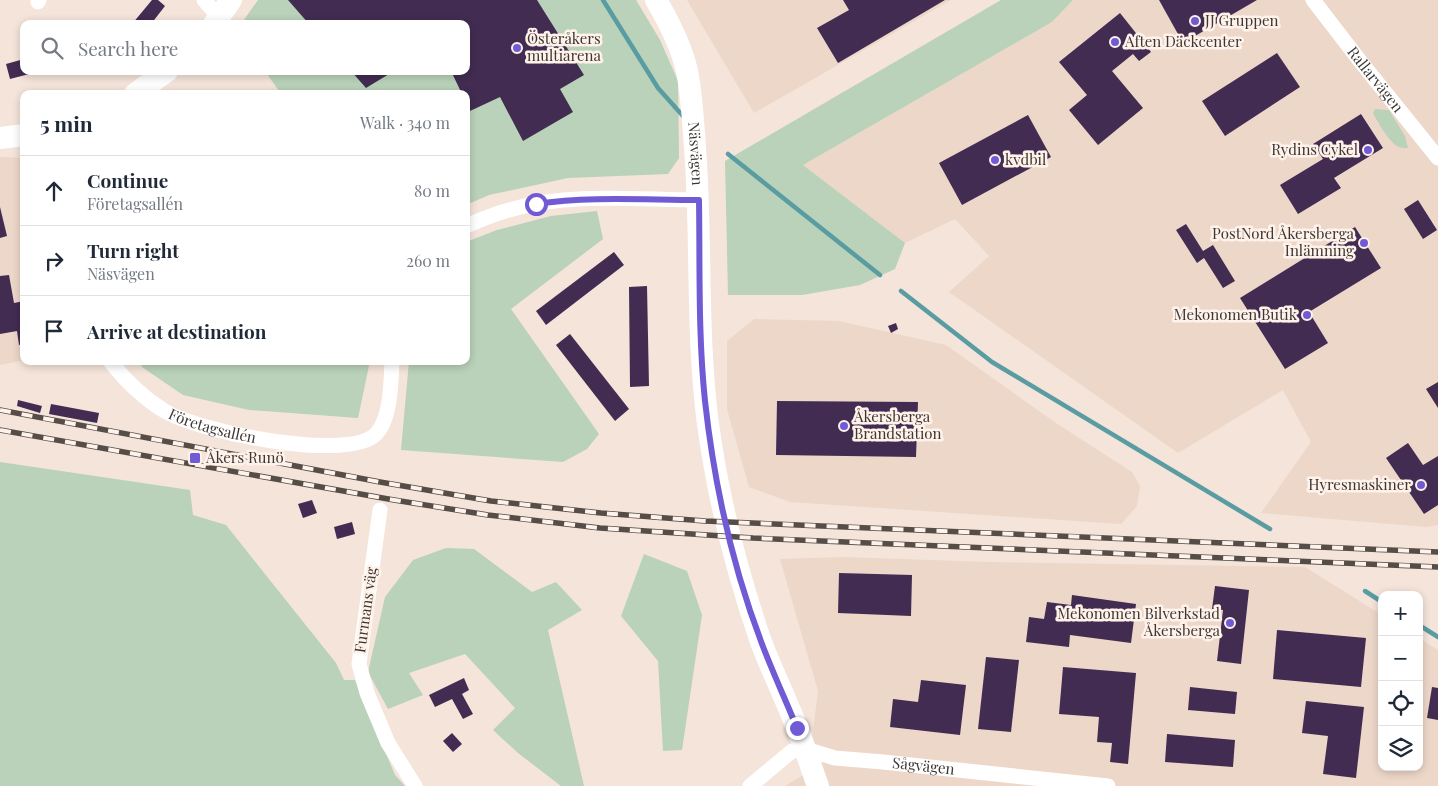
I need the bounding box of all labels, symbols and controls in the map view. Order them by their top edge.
place label: JJ Gruppen [1204,10,1278,30]
marker: JJ Gruppen [1189,15,1201,27]
search box [20,20,470,75]
place label: Österåkers multiarena [527,28,601,65]
place label: Aften Däckcenter [1124,31,1242,51]
icon: search [38,34,66,62]
text: Search here [78,35,178,61]
marker: Aften Däckcenter [1109,36,1121,48]
marker: Österåkers multiarena [511,42,523,54]
street label: Rallarvägen [1343,42,1408,116]
text: 5 min [40,109,93,137]
text: Walk · 340 m [360,112,450,133]
street label: Näsvägen [684,121,708,186]
place label: Rydins Cykel [1271,139,1358,159]
marker: Rydins Cykel [1362,144,1374,156]
place label: kvdbil [1005,149,1046,169]
marker: kvdbil [989,154,1001,166]
text: Continue [87,167,168,193]
icon: ahead [40,177,68,205]
text: 80 m [414,180,450,201]
text: Företagsallén [87,193,183,214]
route start [525,193,548,216]
place label: PostNord Åkersberga Inlämning [1212,223,1355,260]
text: Turn right [87,237,179,263]
marker: PostNord Åkersberga Inlämning [1358,237,1370,249]
icon: right [40,247,68,275]
text: 260 m [406,250,450,271]
text: Näsvägen [87,263,155,284]
place label: Mekonomen Butik [1174,304,1298,324]
marker: Mekonomen Butik [1301,309,1313,321]
icon: arrive [40,317,68,345]
text: Arrive at destination [87,318,267,344]
street label: Företagsallén [165,404,258,447]
place label: Åkersberga Brandstation [853,406,941,443]
marker: Åkersberga Brandstation [838,420,850,432]
place label: Åkers Runö [205,447,284,467]
marker: Åkers Runö [188,451,202,465]
place label: Hyresmaskiner [1308,474,1411,494]
marker: Hyresmaskiner [1415,479,1427,491]
street label: Furmans väg [349,566,381,654]
map controls [1378,591,1423,771]
button: + [1378,591,1423,636]
place label: Mekonomen Bilverkstad Åkersberga [1057,603,1221,640]
marker: Mekonomen Bilverkstad Åkersberga [1224,617,1236,629]
button: − [1378,636,1423,681]
button: locate [1378,681,1423,726]
route end [786,717,809,740]
button: layers [1378,726,1423,771]
street label: Sågvägen [891,752,956,779]

